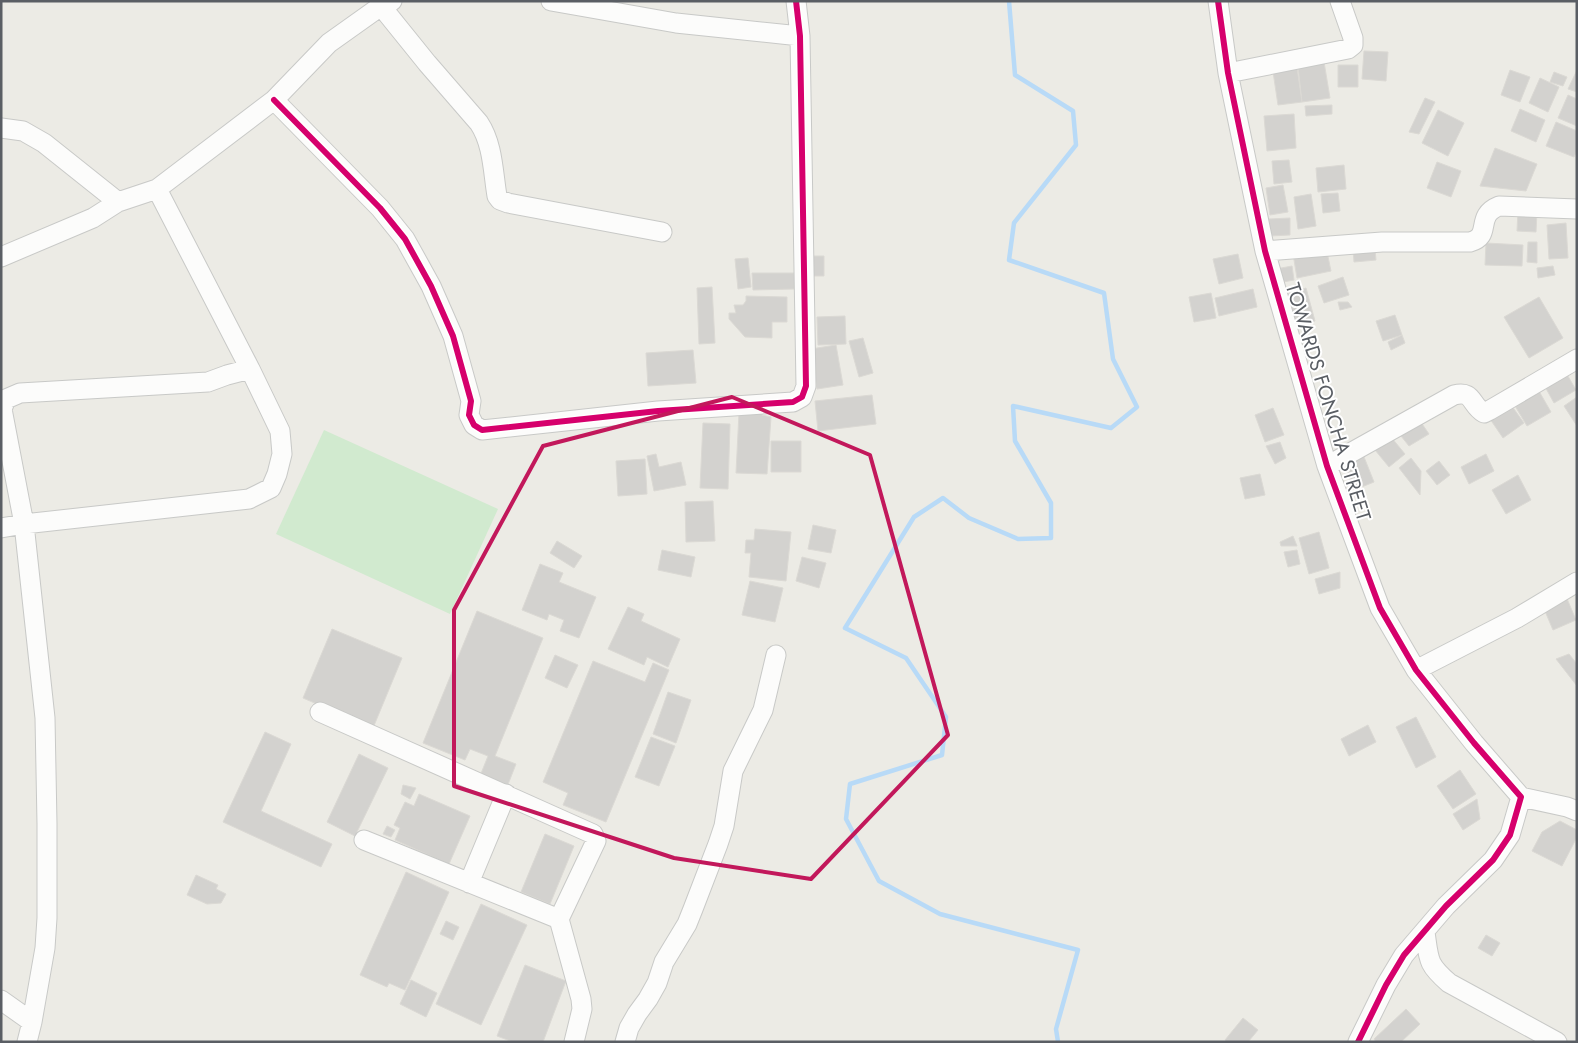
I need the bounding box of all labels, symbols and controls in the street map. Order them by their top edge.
street label: TOWARDS FONCHA STREET [1278,279,1378,525]

